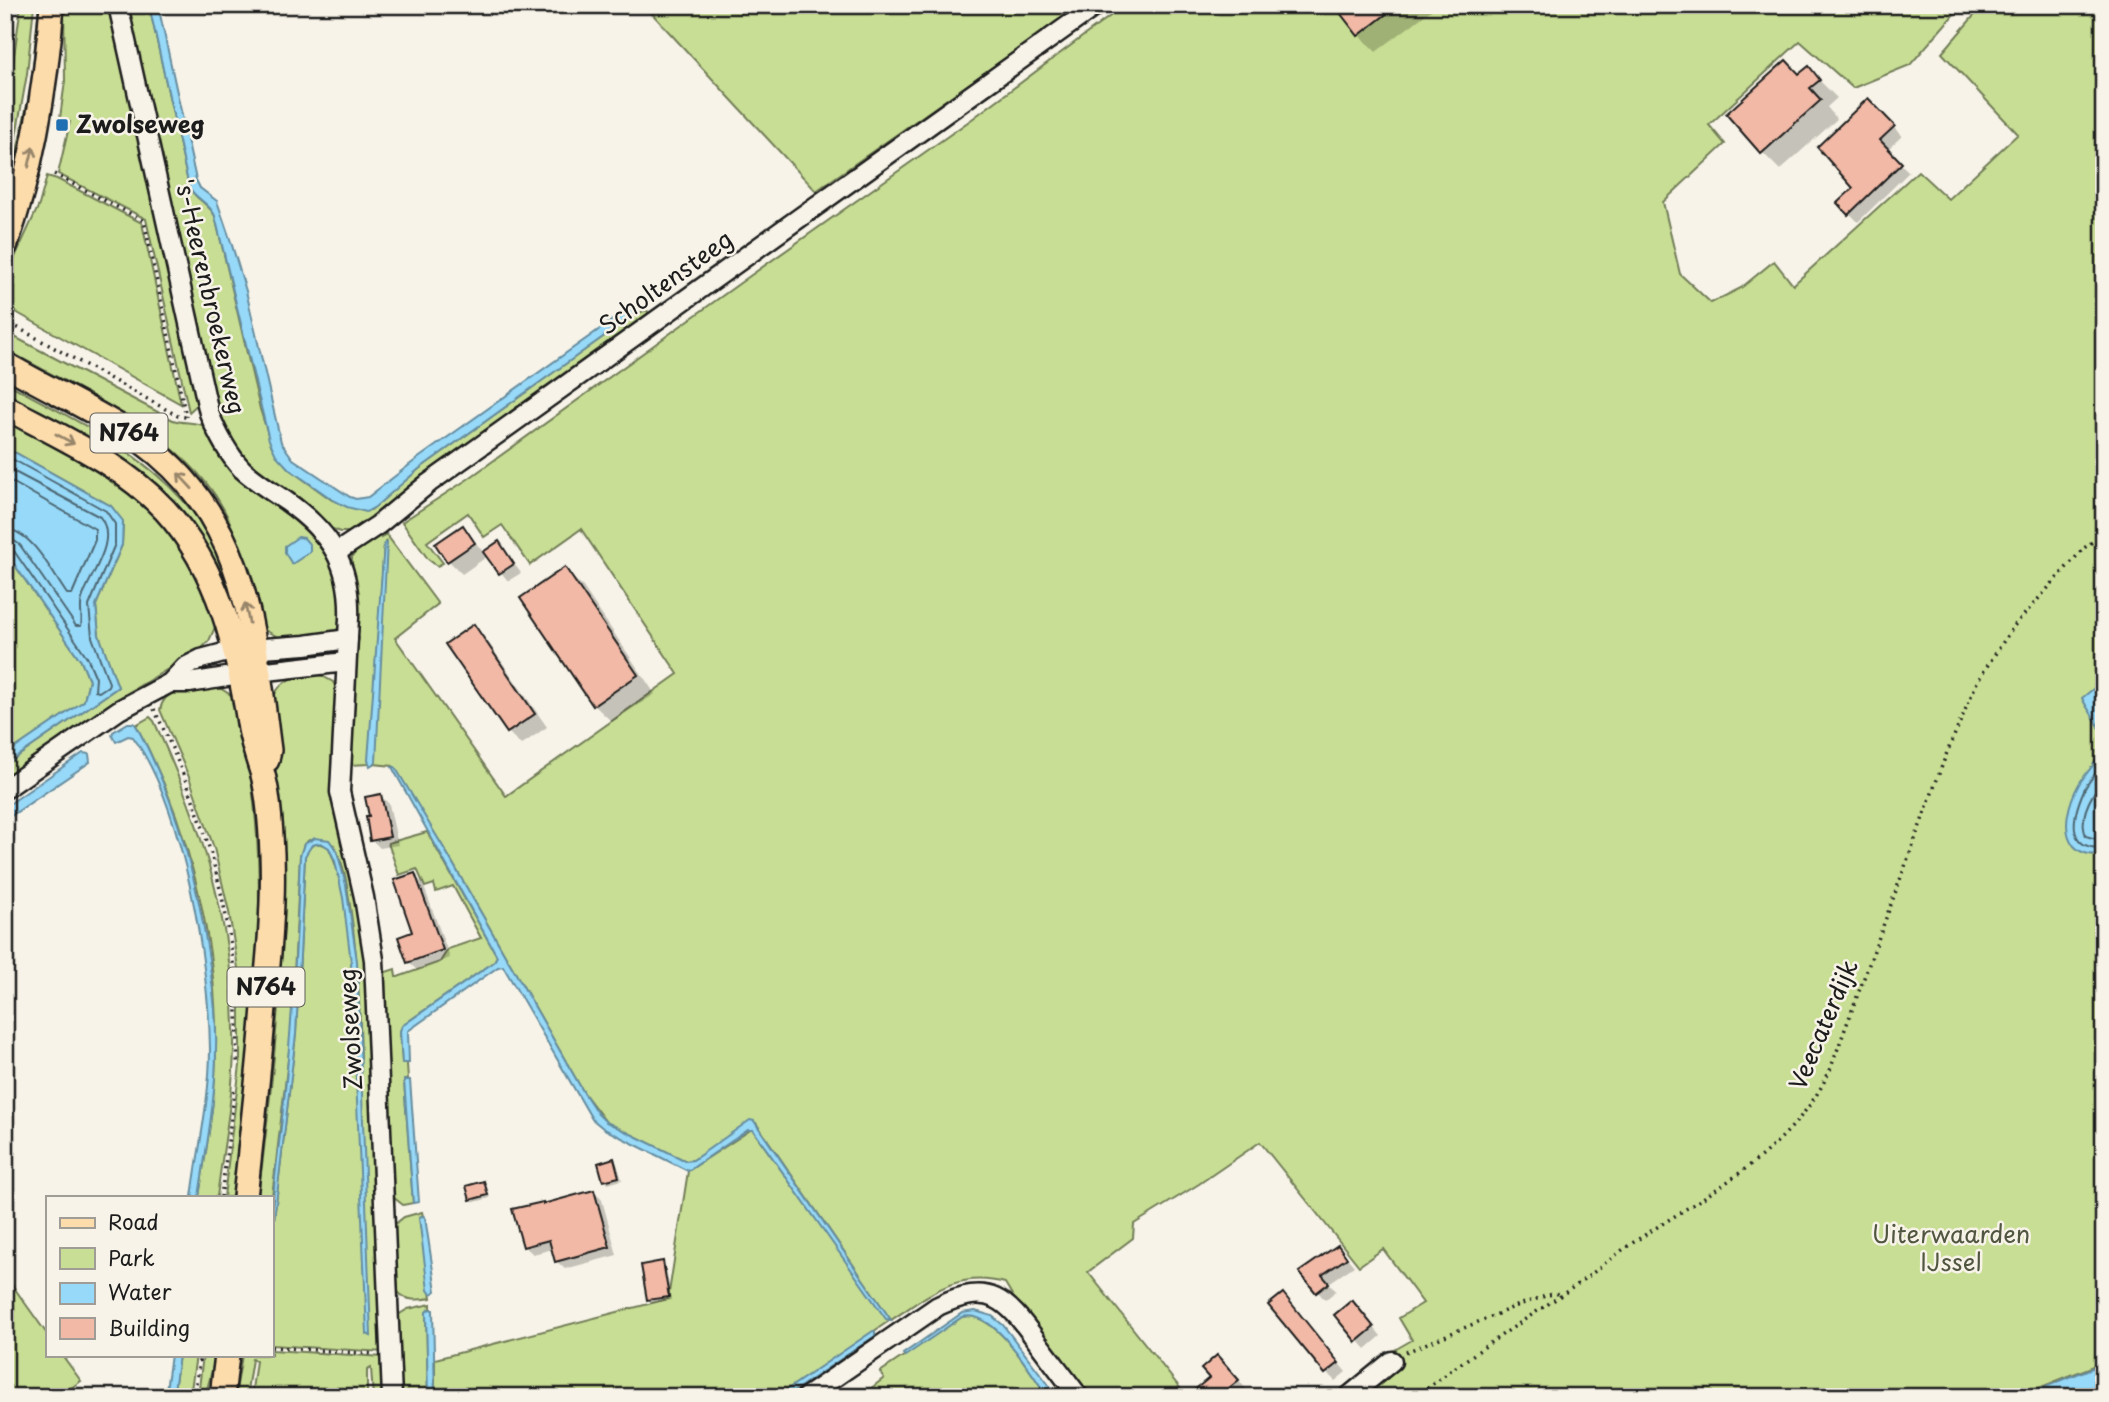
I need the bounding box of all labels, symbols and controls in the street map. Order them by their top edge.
place label: Zwolseweg [76,105,205,141]
marker: Zwolseweg [54,117,70,133]
one-way arrow [25,146,38,169]
street label: 's-Heerenbroekerweg [167,175,257,418]
street label: Scholtensteeg [590,220,739,342]
road number: N764 [90,414,168,452]
one-way arrow [55,432,75,446]
one-way arrow [177,472,193,490]
one-way arrow [240,602,254,625]
street label: Veecaterdijk [1778,953,1866,1095]
street label: Zwolseweg [328,967,370,1091]
road number: N764 [228,968,304,1006]
legend [46,1196,273,1356]
text: Road [108,1205,159,1237]
park label: Uiterwaarden IJssel [1872,1215,2030,1279]
text: Park [108,1241,155,1273]
text: Water [108,1275,172,1307]
text: Building [108,1311,190,1343]

